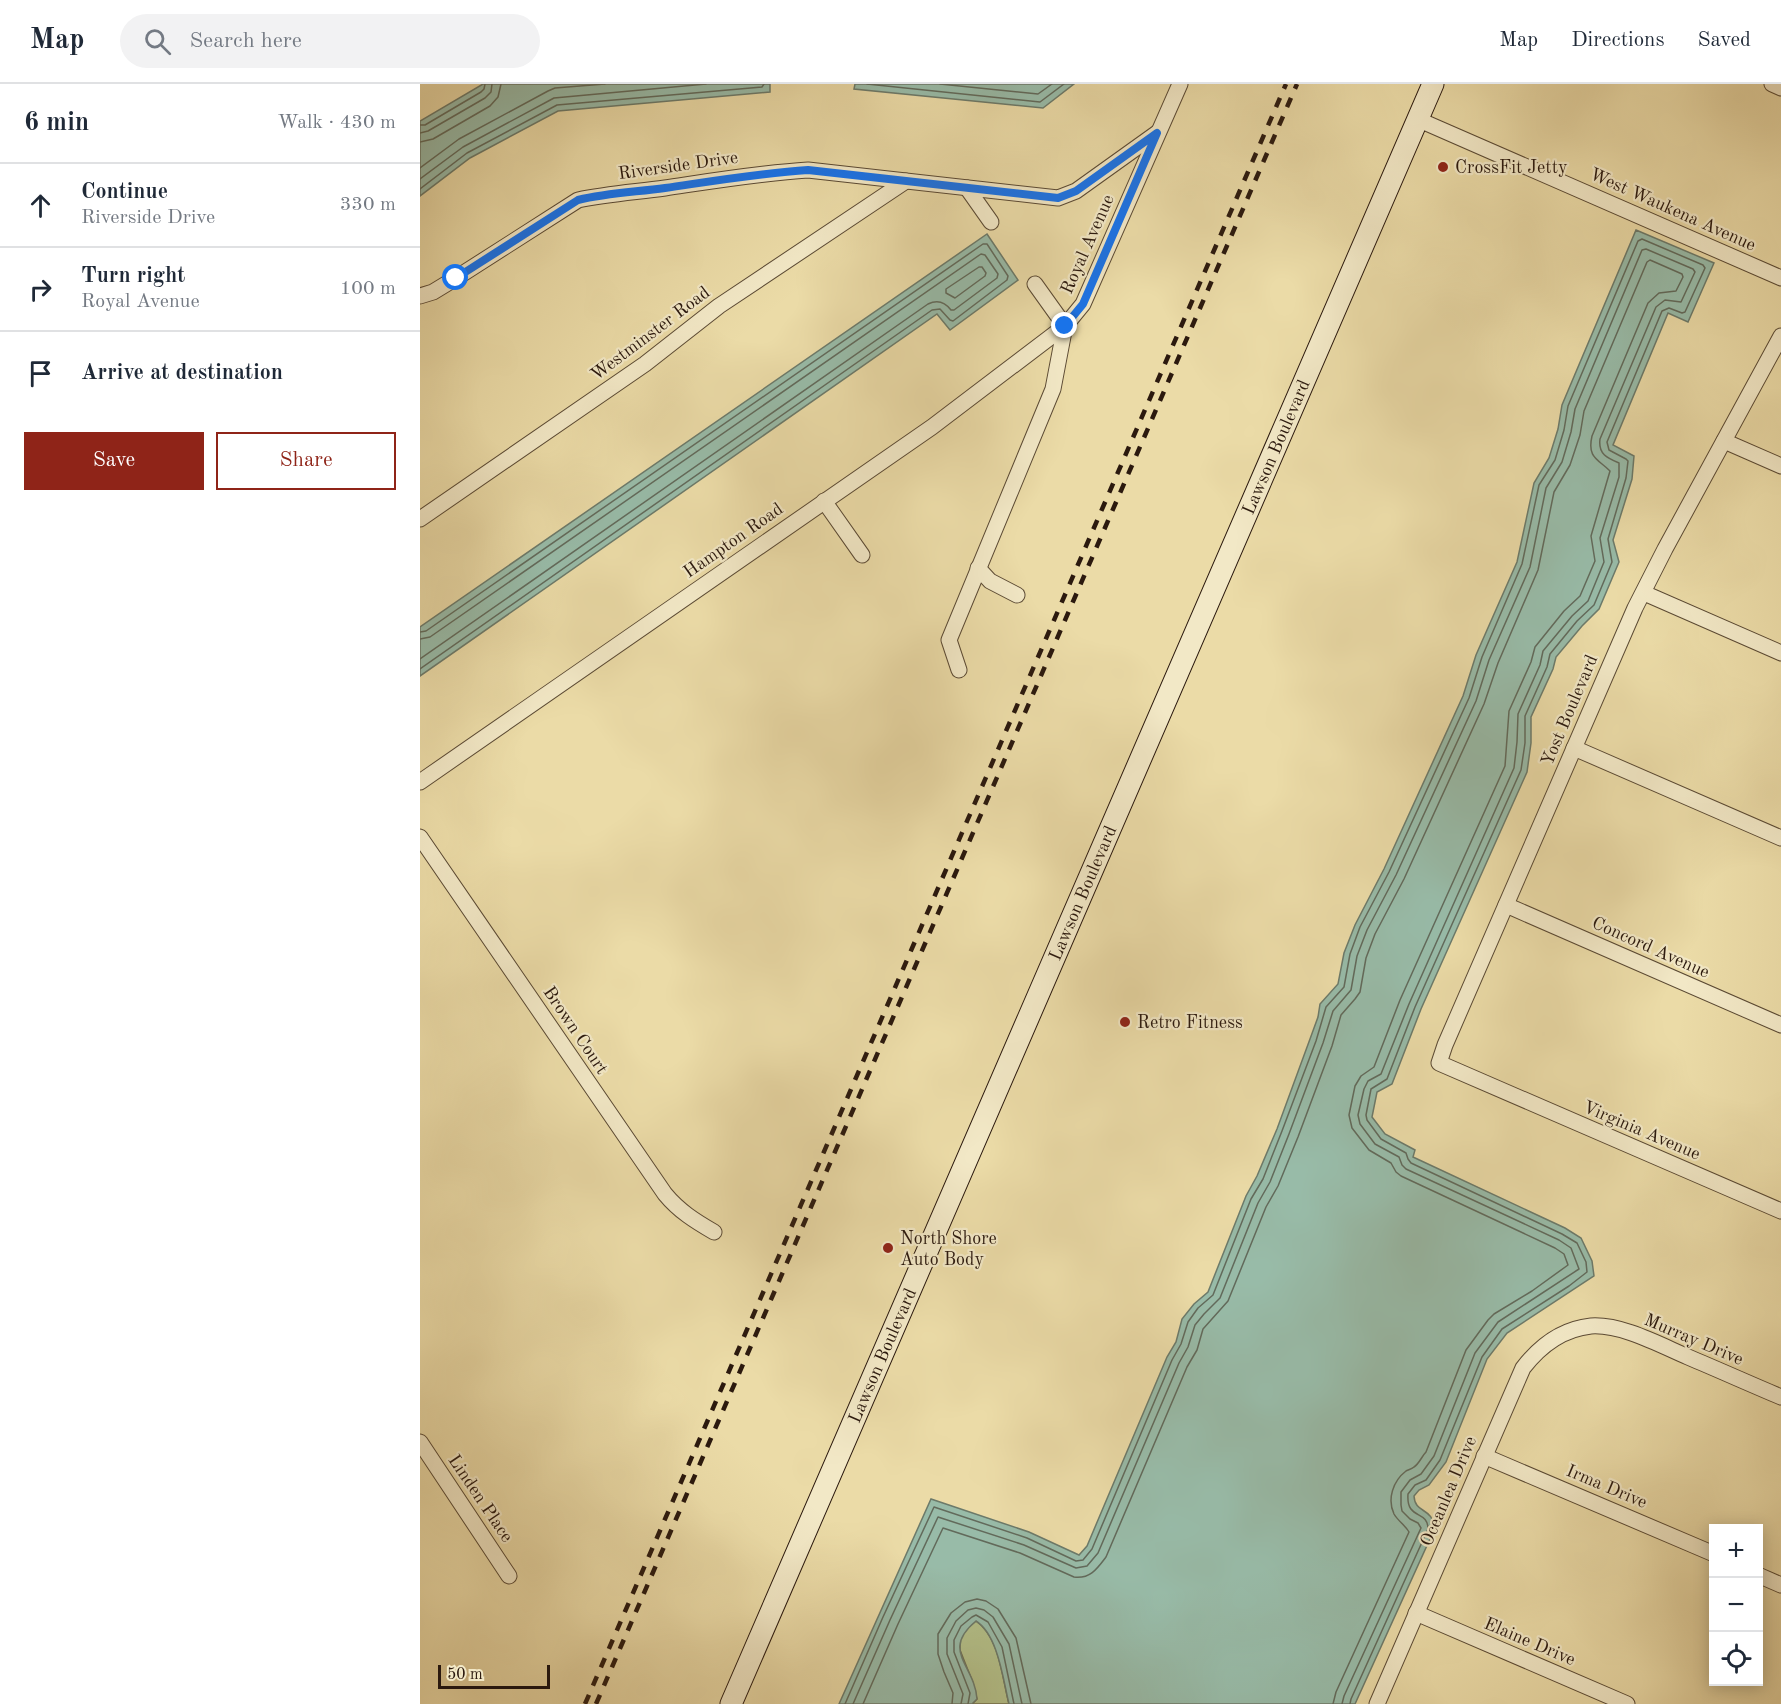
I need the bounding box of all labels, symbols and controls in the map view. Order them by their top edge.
search box [120,14,540,68]
icon: search [141,25,174,58]
text: Map [30,27,84,55]
text: Search here [189,30,302,52]
text: Map [1499,30,1538,51]
text: Directions [1571,30,1665,51]
text: Saved [1698,30,1751,51]
text: 6 min [24,110,89,136]
text: Walk · 430 m [277,113,396,133]
street label: Riverside Drive [617,149,739,183]
place label: CrossFit Jetty [1455,159,1568,177]
marker: CrossFit Jetty [1436,160,1450,174]
street label: West Waukena Avenue [1587,165,1758,255]
text: Continue [81,181,168,203]
icon: ahead [24,189,57,222]
street label: Royal Avenue [1058,192,1118,297]
text: 330 m [340,195,396,215]
text: Riverside Drive [81,208,215,228]
route start [442,264,468,290]
text: Turn right [81,265,185,287]
icon: right [24,273,57,306]
text: 100 m [340,279,396,299]
street label: Westminster Road [588,283,713,384]
text: Royal Avenue [81,292,200,312]
route end [1051,312,1077,338]
icon: arrive [24,357,57,390]
text: Arrive at destination [81,362,283,384]
street label: Lawson Boulevard [1240,377,1314,517]
button: Save [24,432,204,490]
button: Share [216,432,396,490]
street label: Hampton Road [681,500,787,582]
street label: Yost Boulevard [1538,652,1601,769]
street label: Lawson Boulevard [1046,823,1120,963]
street label: Concord Avenue [1589,914,1712,982]
street label: Brown Court [539,983,611,1078]
place label: Retro Fitness [1137,1014,1243,1032]
marker: Retro Fitness [1118,1015,1132,1029]
street label: Virginia Avenue [1580,1098,1703,1164]
place label: North Shore Auto Body [900,1230,997,1269]
marker: North Shore Auto Body [881,1241,895,1255]
street label: Lawson Boulevard [846,1286,920,1426]
street label: Murray Drive [1641,1311,1746,1369]
street label: Oceanlea Drive [1418,1434,1480,1549]
street label: Linden Place [444,1452,516,1546]
street label: Irma Drive [1564,1462,1650,1512]
map controls [1709,1524,1763,1686]
button: + [1709,1524,1763,1578]
button: − [1709,1578,1763,1632]
street label: Elaine Drive [1481,1615,1578,1669]
button: locate [1709,1632,1763,1686]
scale bar [438,1662,550,1690]
text: 50 m [447,1667,483,1683]

